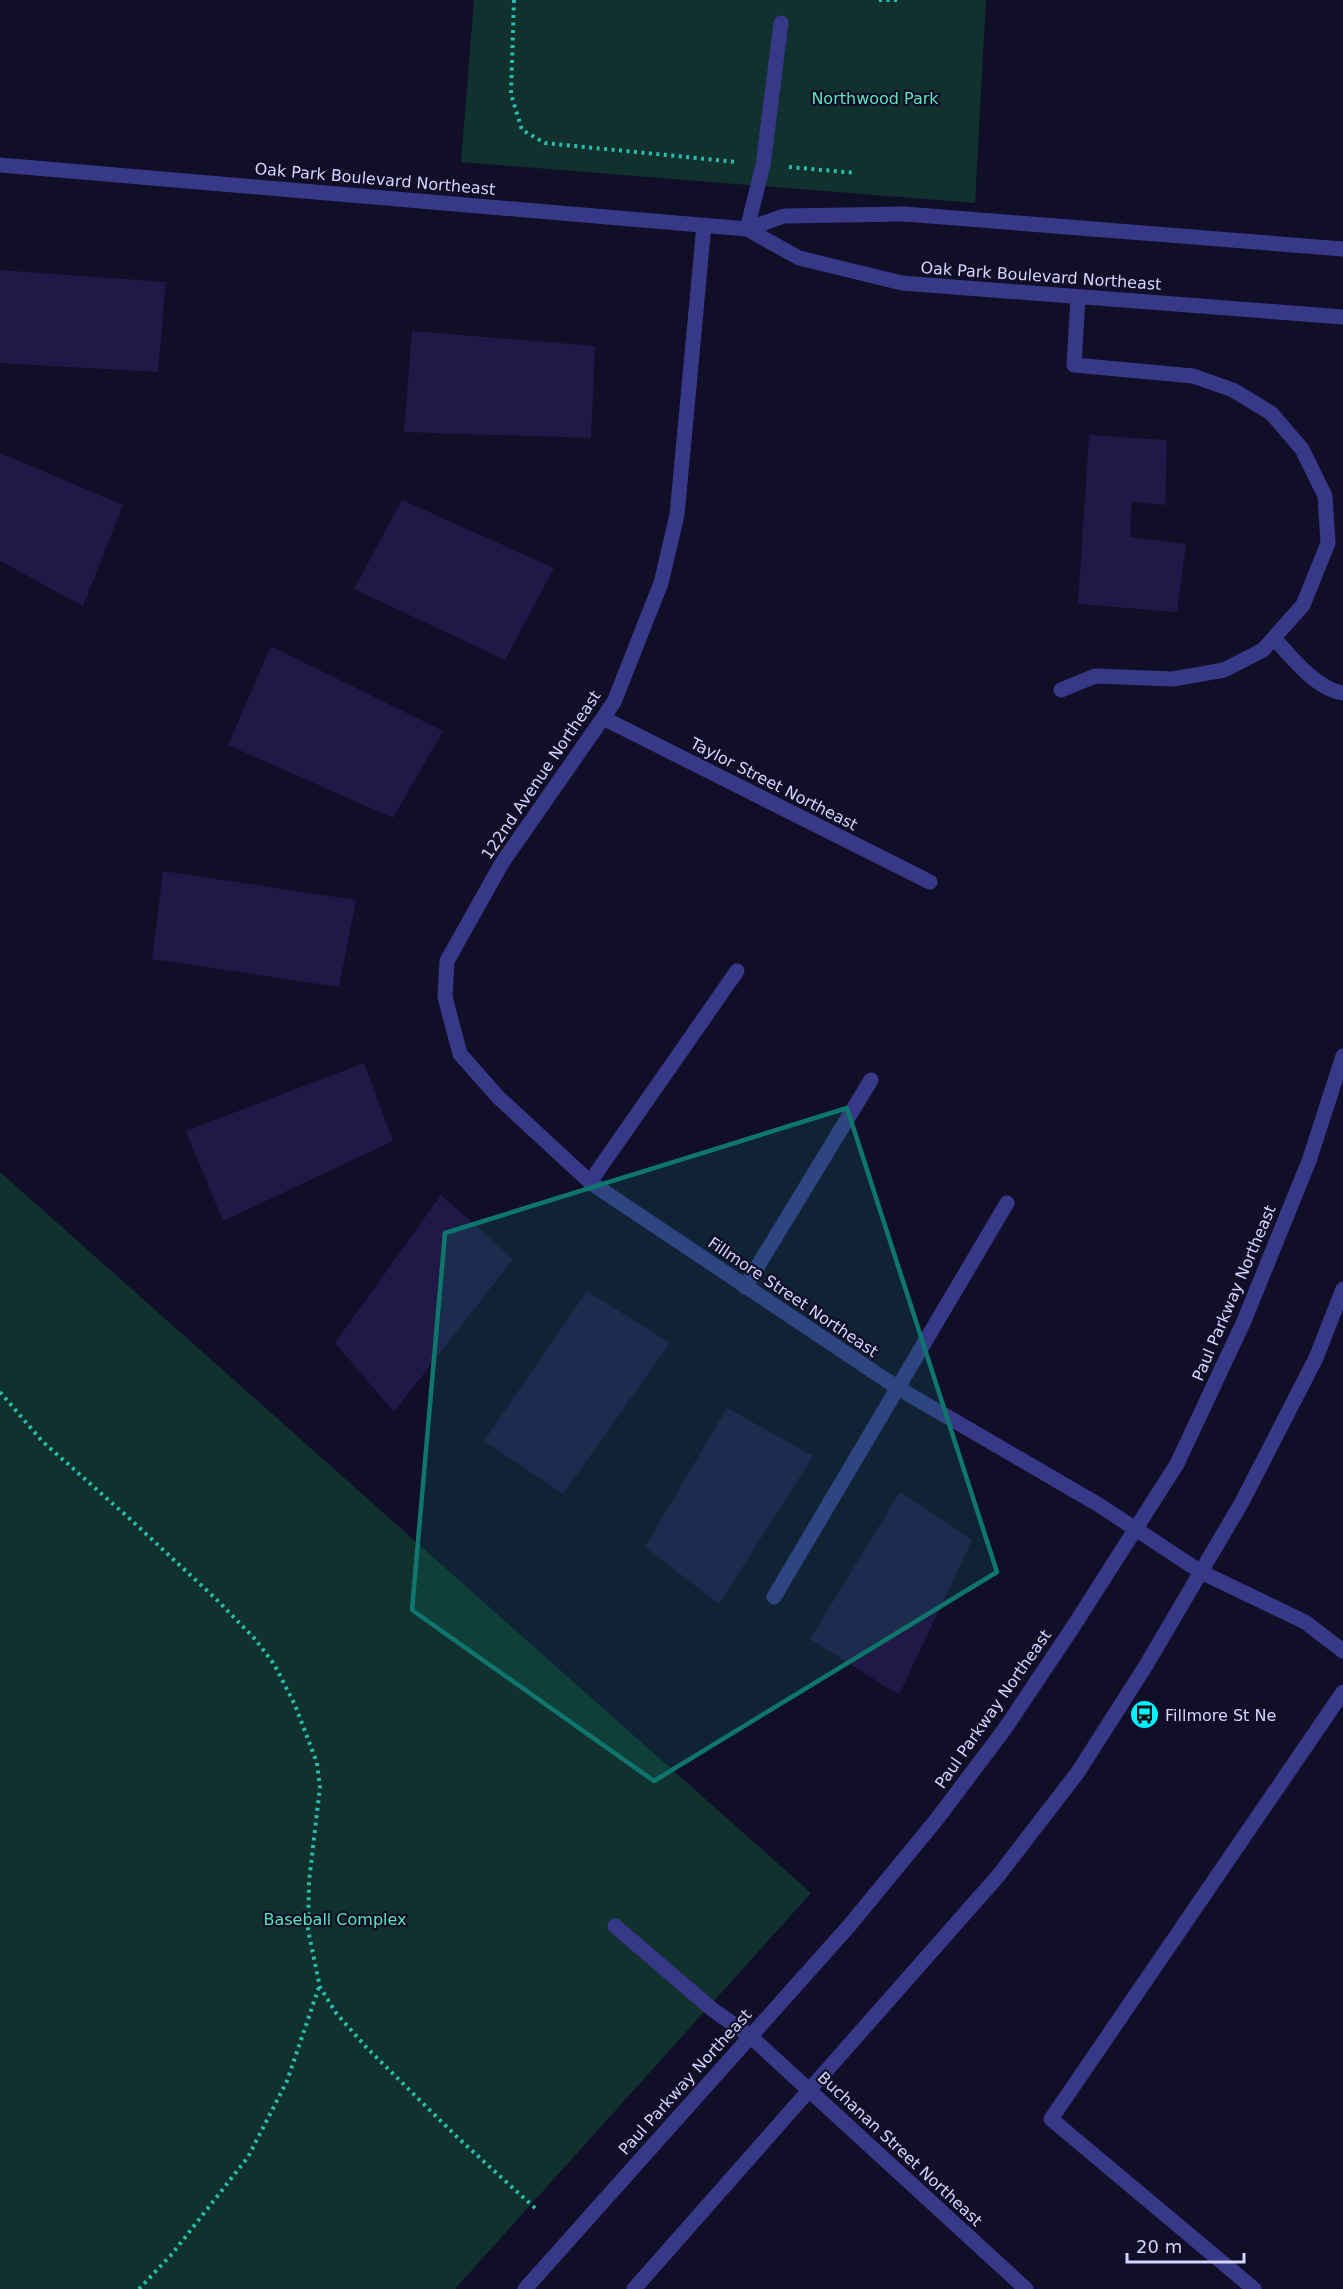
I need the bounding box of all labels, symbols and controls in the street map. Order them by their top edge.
park label: Northwood Park [811,89,939,108]
street label: Oak Park Boulevard Northeast [254,159,496,199]
street label: Oak Park Boulevard Northeast [920,258,1162,294]
street label: 122nd Avenue Northeast [477,687,605,863]
street label: Taylor Street Northeast [686,733,861,834]
street label: Paul Parkway Northeast [1188,1202,1280,1384]
street label: Fillmore Street Northeast [705,1233,881,1361]
street label: Paul Parkway Northeast [931,1626,1055,1792]
bus stop icon: Fillmore St Ne [1128,1699,1160,1731]
place label: Fillmore St Ne [1165,1706,1276,1725]
park label: Baseball Complex [263,1910,407,1929]
street label: Paul Parkway Northeast [615,2005,755,2159]
street label: Buchanan Street Northeast [814,2068,986,2230]
scale bar [1127,2226,1244,2264]
text: 20 m [1136,2236,1182,2257]

